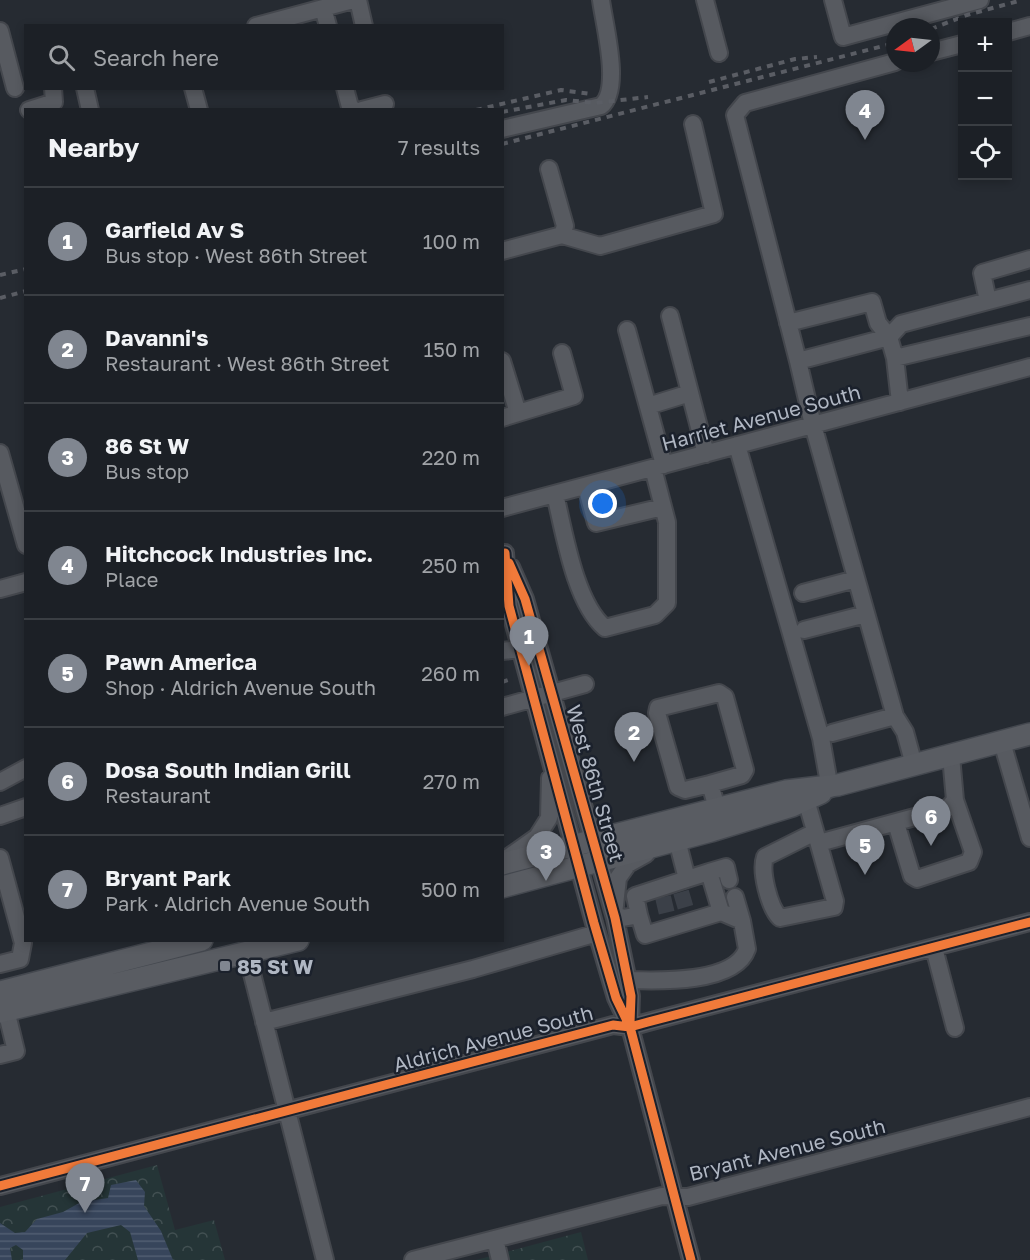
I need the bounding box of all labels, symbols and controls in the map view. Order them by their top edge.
north arrow [886,18,940,72]
map controls [958,18,1012,180]
button: + [958,18,1012,72]
search box [24,24,504,90]
icon: search [45,41,78,74]
text: Search here [93,44,219,71]
button: − [958,72,1012,126]
pin: 4 [846,90,884,140]
button: locate [958,126,1012,180]
text: Nearby [48,132,139,163]
text: 7 results [398,135,480,159]
text: Garfield Av S [105,216,244,243]
text: 1 [62,229,73,253]
text: 100 m [423,229,480,253]
text: Bus stop · West 86th Street [105,243,367,267]
text: Davanni's [105,324,209,351]
text: 2 [61,337,74,361]
text: 150 m [424,337,480,361]
text: Restaurant · West 86th Street [105,351,389,375]
street label: Harriet Avenue South [659,379,863,455]
text: 86 St W [105,432,189,459]
text: 3 [61,445,74,469]
text: 220 m [422,445,480,469]
text: Bus stop [105,459,189,483]
your location [588,489,617,518]
text: Hitchcock Industries Inc. [105,540,373,567]
text: 4 [61,553,74,577]
text: 250 m [422,553,480,577]
text: Place [105,567,158,591]
pin: 1 [510,616,548,666]
text: Pawn America [105,648,257,675]
text: 5 [61,661,74,685]
text: 260 m [421,661,480,685]
text: Shop · Aldrich Avenue South [105,675,376,699]
street label: West 86th Street [562,702,630,864]
pin: 2 [614,712,654,762]
text: Dosa South Indian Grill [105,756,351,783]
text: 6 [61,769,74,793]
text: 270 m [423,769,480,793]
text: Restaurant [105,783,211,807]
pin: 6 [912,796,950,846]
pin: 5 [846,826,884,875]
pin: 3 [526,832,566,881]
text: Bryant Park [105,864,231,891]
text: 7 [62,877,73,901]
text: 500 m [421,877,480,901]
text: Park · Aldrich Avenue South [105,891,370,915]
place label: 85 St W [237,954,313,978]
marker: 85 St W [218,959,232,973]
street label: Aldrich Avenue South [391,1000,595,1076]
street label: Bryant Avenue South [686,1113,888,1185]
pin: 7 [66,1164,104,1213]

